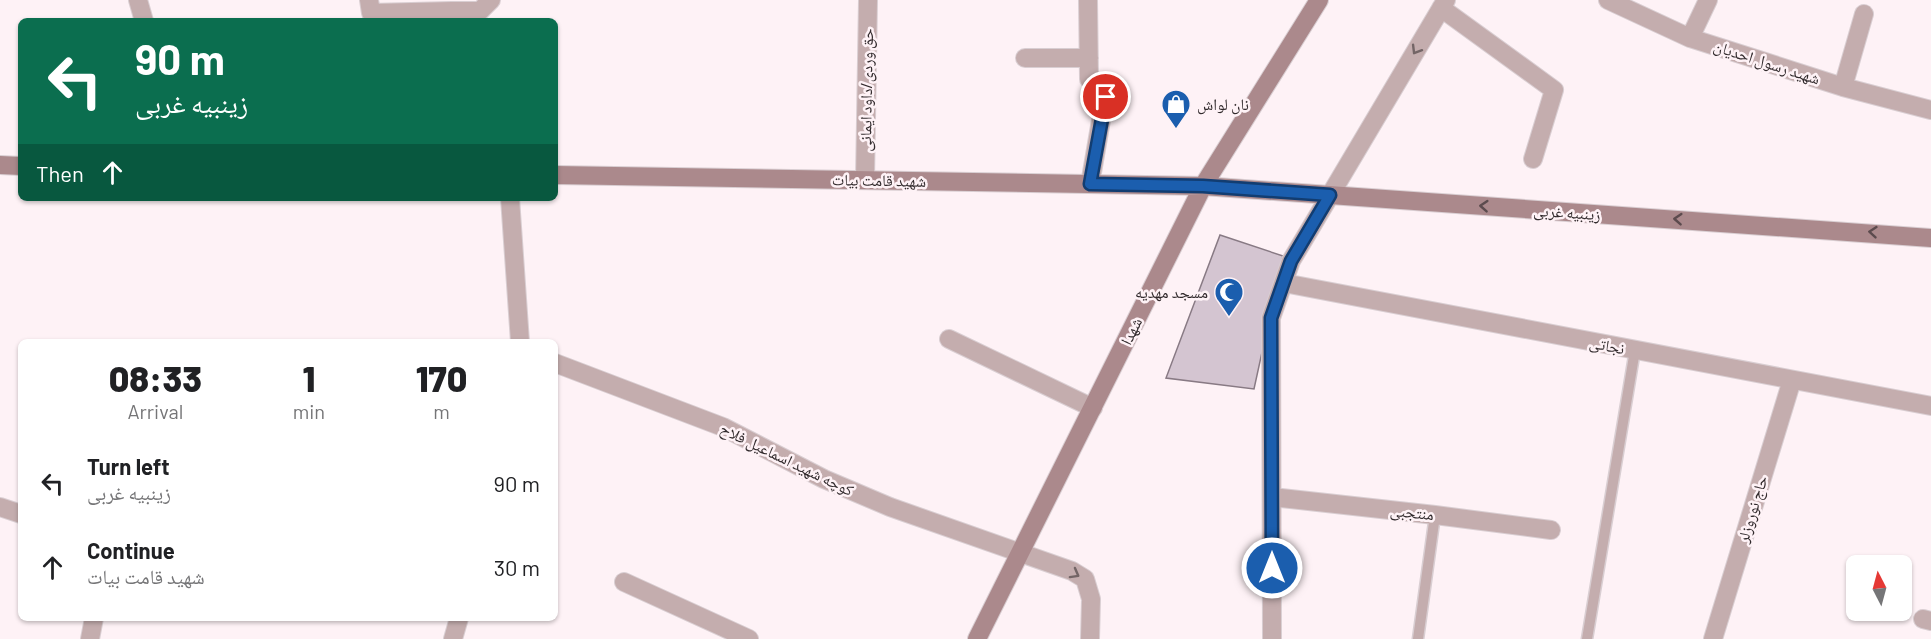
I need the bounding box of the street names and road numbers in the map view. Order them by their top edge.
street label: حق وردی/داود ایمانی [855,28,878,152]
street label: شهید رسول احدیان [1711,35,1823,90]
street label: شهید قامت بیات [832,169,926,191]
street label: زینبیه غربی [1533,200,1601,225]
street label: شهدا [1116,314,1146,348]
street label: نجاتی [1587,332,1626,359]
street label: کوچه شهید اسماعیل فلاح [717,418,857,501]
street label: حاج نوروزلر [1732,473,1773,546]
street label: منتجبی [1389,500,1435,525]

